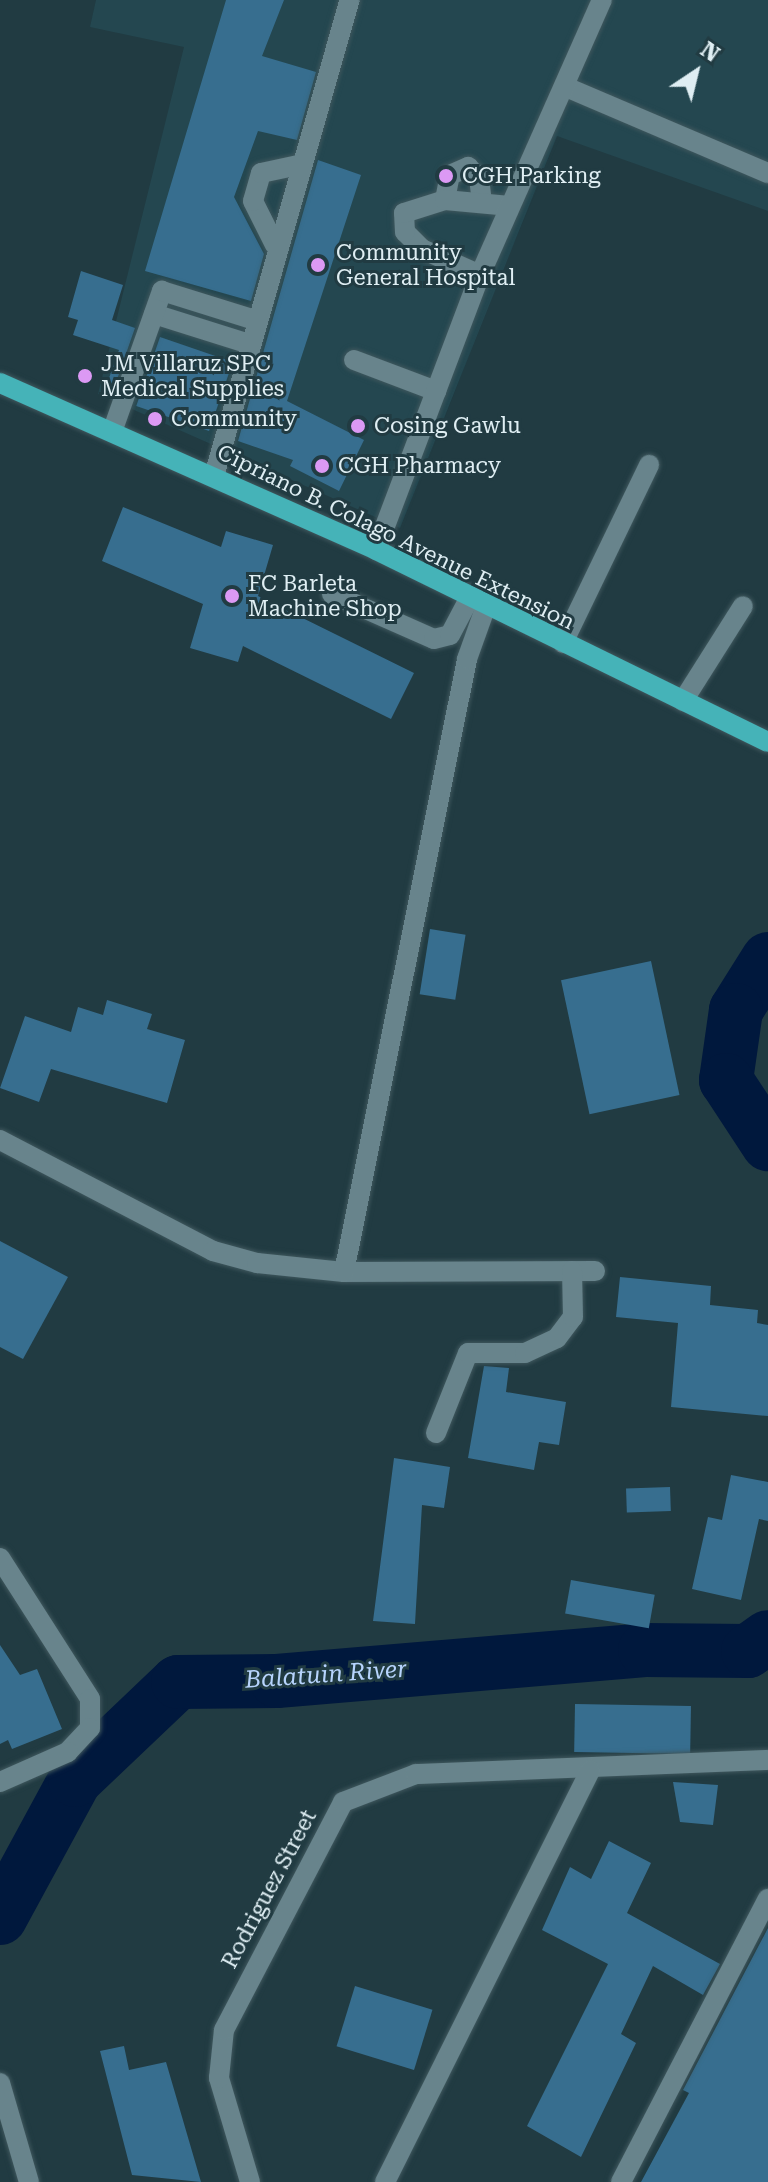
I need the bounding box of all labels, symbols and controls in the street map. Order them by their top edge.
north arrow [656,32,736,112]
text: N [696,37,724,67]
place label: CGH Parking [462,163,601,189]
marker: CGH Parking [437,167,455,185]
place label: Community General Hospital [336,239,515,290]
marker: Community General Hospital [307,254,329,276]
place label: JM Villaruz SPC Medical Supplies [101,350,284,402]
marker: JM Villaruz SPC Medical Supplies [76,367,94,385]
place label: Community [171,406,297,432]
marker: Community [146,410,164,428]
place label: Cosing Gawlu [374,413,521,439]
marker: Cosing Gawlu [349,417,367,435]
street label: Cipriano B. Colago Avenue Extension [213,439,579,635]
place label: CGH Pharmacy [338,453,501,479]
marker: CGH Pharmacy [313,457,331,475]
place label: FC Barleta Machine Shop [248,570,402,622]
marker: FC Barleta Machine Shop [223,587,241,605]
water label: Balatuin River [244,1655,408,1695]
street label: Rodriguez Street [216,1805,322,1973]

